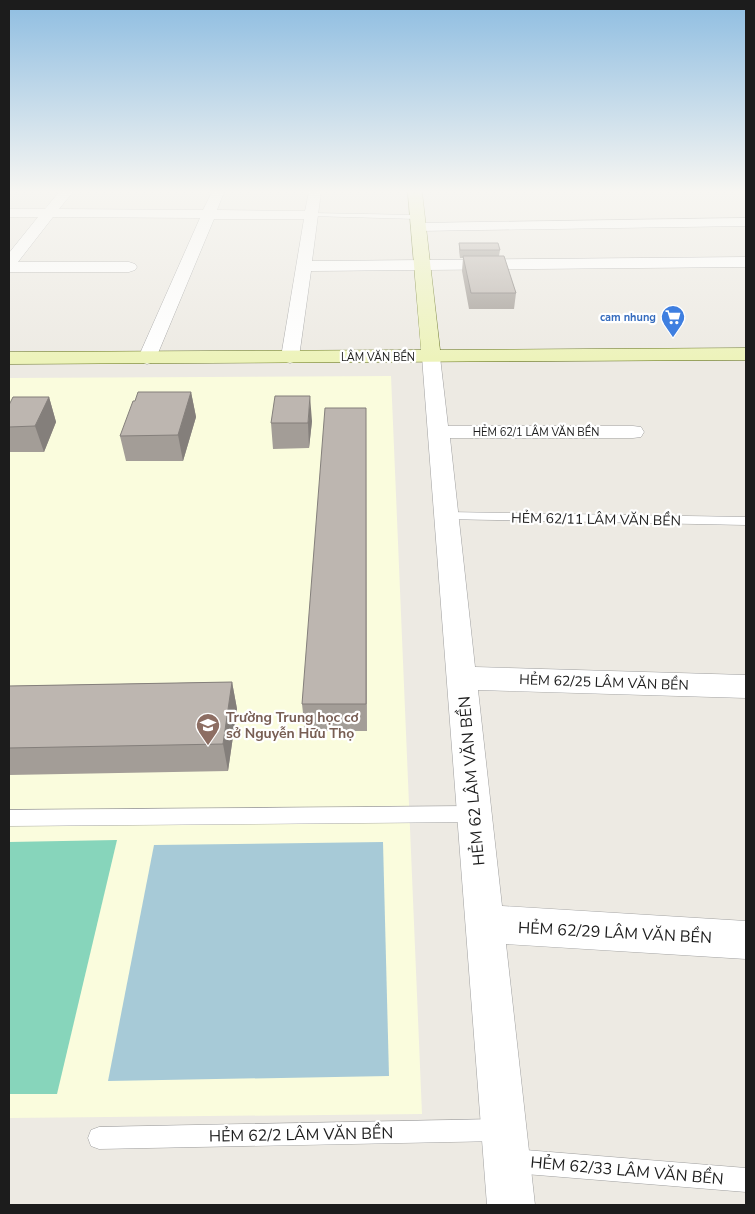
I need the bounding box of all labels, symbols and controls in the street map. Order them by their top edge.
supermarket icon: cam nhung [660,304,686,338]
place label: cam nhung [600,310,656,325]
street label: LÂM VĂN BỀN [341,348,415,365]
street label: HẺM 62/1 LÂM VĂN BỀN [473,423,599,440]
street label: HẺM 62/11 LÂM VĂN BỀN [511,508,681,530]
street label: HẺM 62/25 LÂM VĂN BỀN [519,669,689,695]
street label: HẺM 62 LÂM VĂN BỀN [453,695,490,867]
place label: Trường Trung học cơ sở Nguyễn Hữu Thọ [226,708,358,743]
school or university icon: Trường Trung học cơ sở Nguyễn Hữu Thọ [195,712,221,746]
street label: HẺM 62/29 LÂM VĂN BỀN [518,916,712,949]
street label: HẺM 62/2 LÂM VĂN BỀN [209,1121,393,1148]
street label: HẺM 62/33 LÂM VĂN BỀN [529,1151,725,1190]

